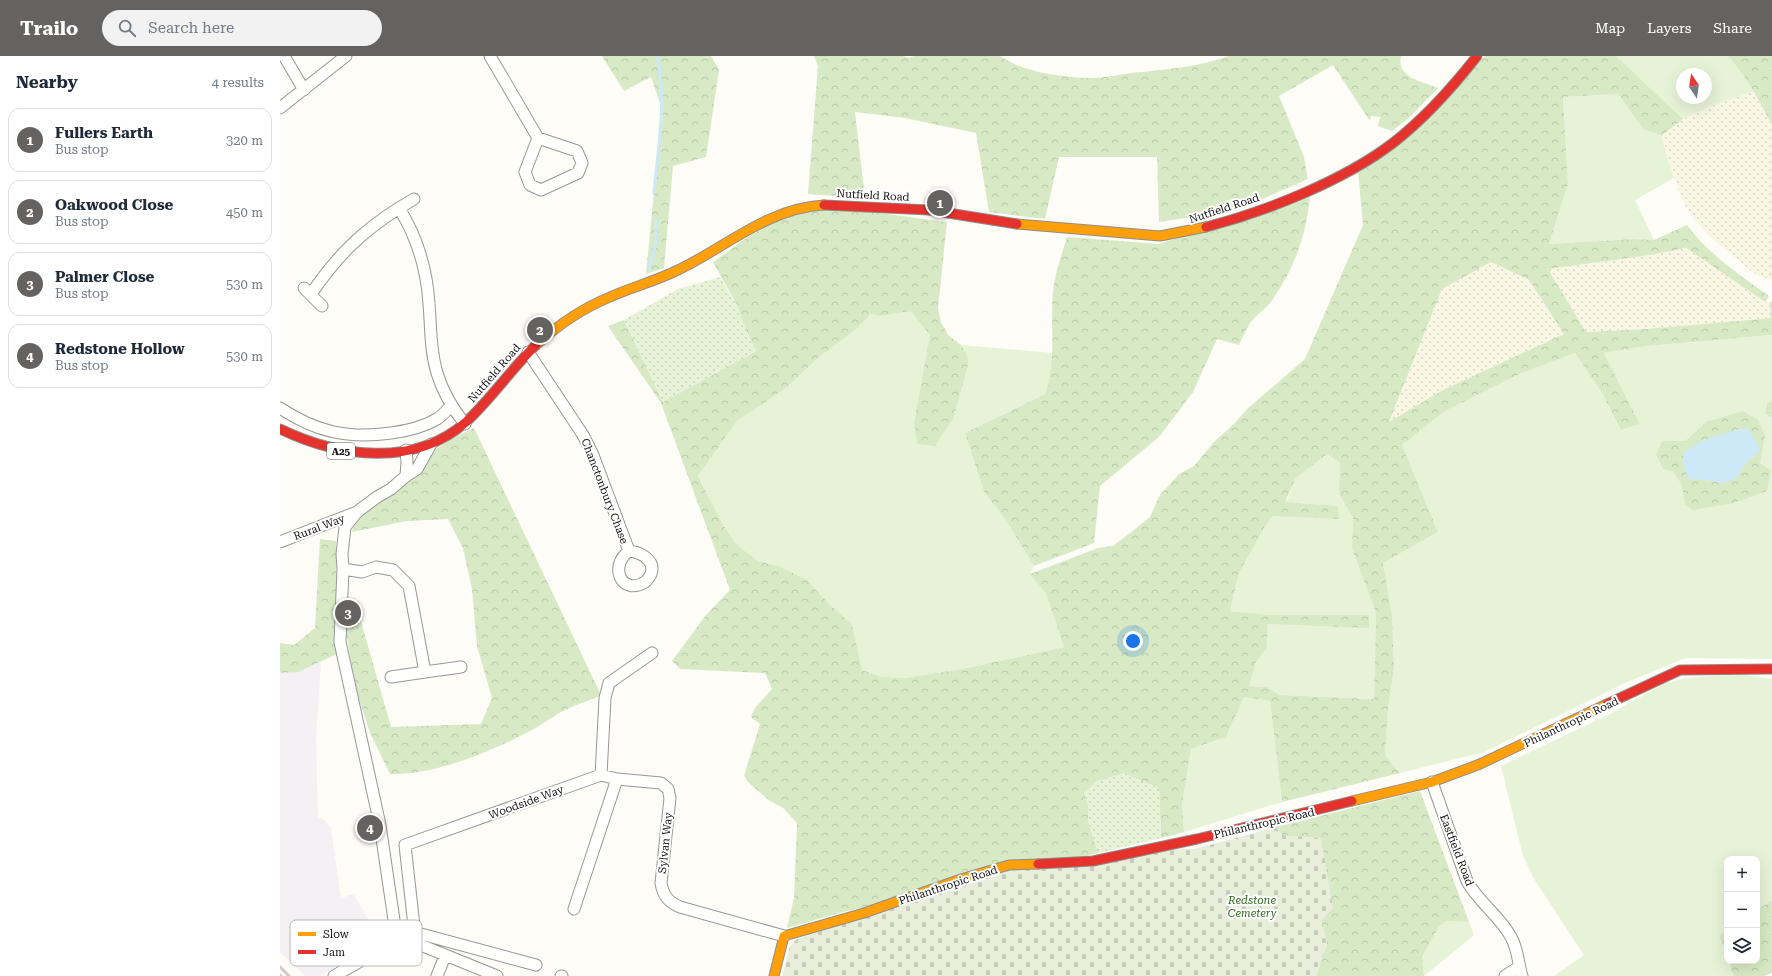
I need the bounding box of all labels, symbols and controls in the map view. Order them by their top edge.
search box [102,10,382,46]
text: Trailo [20,17,78,40]
icon: search [116,17,138,39]
text: Search here [148,19,234,37]
text: Map [1595,20,1625,36]
text: Layers [1647,20,1691,36]
text: Share [1713,20,1752,36]
north arrow [1676,68,1712,104]
text: Nearby [16,72,78,92]
text: 4 results [212,75,264,90]
text: Fullers Earth [55,124,153,142]
text: 1 [26,133,34,148]
text: 320 m [226,133,263,148]
text: Bus stop [55,142,109,157]
street label: Nutfield Road [836,187,910,204]
pin: 1 [927,188,953,218]
street label: Nutfield Road [1187,191,1261,226]
text: Oakwood Close [55,196,173,214]
text: 2 [26,205,34,220]
text: 450 m [226,205,263,220]
text: Bus stop [55,214,109,229]
text: Palmer Close [55,268,154,286]
text: 3 [26,277,34,292]
text: 530 m [226,277,263,292]
text: Bus stop [55,286,109,301]
pin: 2 [527,315,553,345]
text: Redstone Hollow [55,340,185,358]
street label: Nutfield Road [465,341,523,405]
text: 4 [26,349,34,364]
text: 530 m [226,349,263,364]
text: Bus stop [55,358,109,373]
street label: Chanctonbury Chase [578,437,631,546]
road number: A25 [327,443,355,459]
street label: Rural Way [292,512,347,543]
pin: 3 [335,598,361,628]
your location [1123,631,1143,651]
street label: Philanthropic Road [1522,695,1621,750]
street label: Woodside Way [487,783,566,822]
street label: Philanthropic Road [1212,806,1316,841]
street label: Sylvan Way [656,811,675,874]
street label: Eastfield Road [1437,812,1476,888]
pin: 4 [357,813,383,843]
map controls [1724,856,1760,964]
button: + [1724,856,1760,892]
street label: Philanthropic Road [897,863,999,908]
button: − [1724,892,1760,928]
park label: Redstone Cemetery [1227,894,1277,920]
legend [290,920,422,966]
text: Slow [323,928,350,941]
button: layers [1724,928,1760,964]
text: Jam [323,946,345,959]

